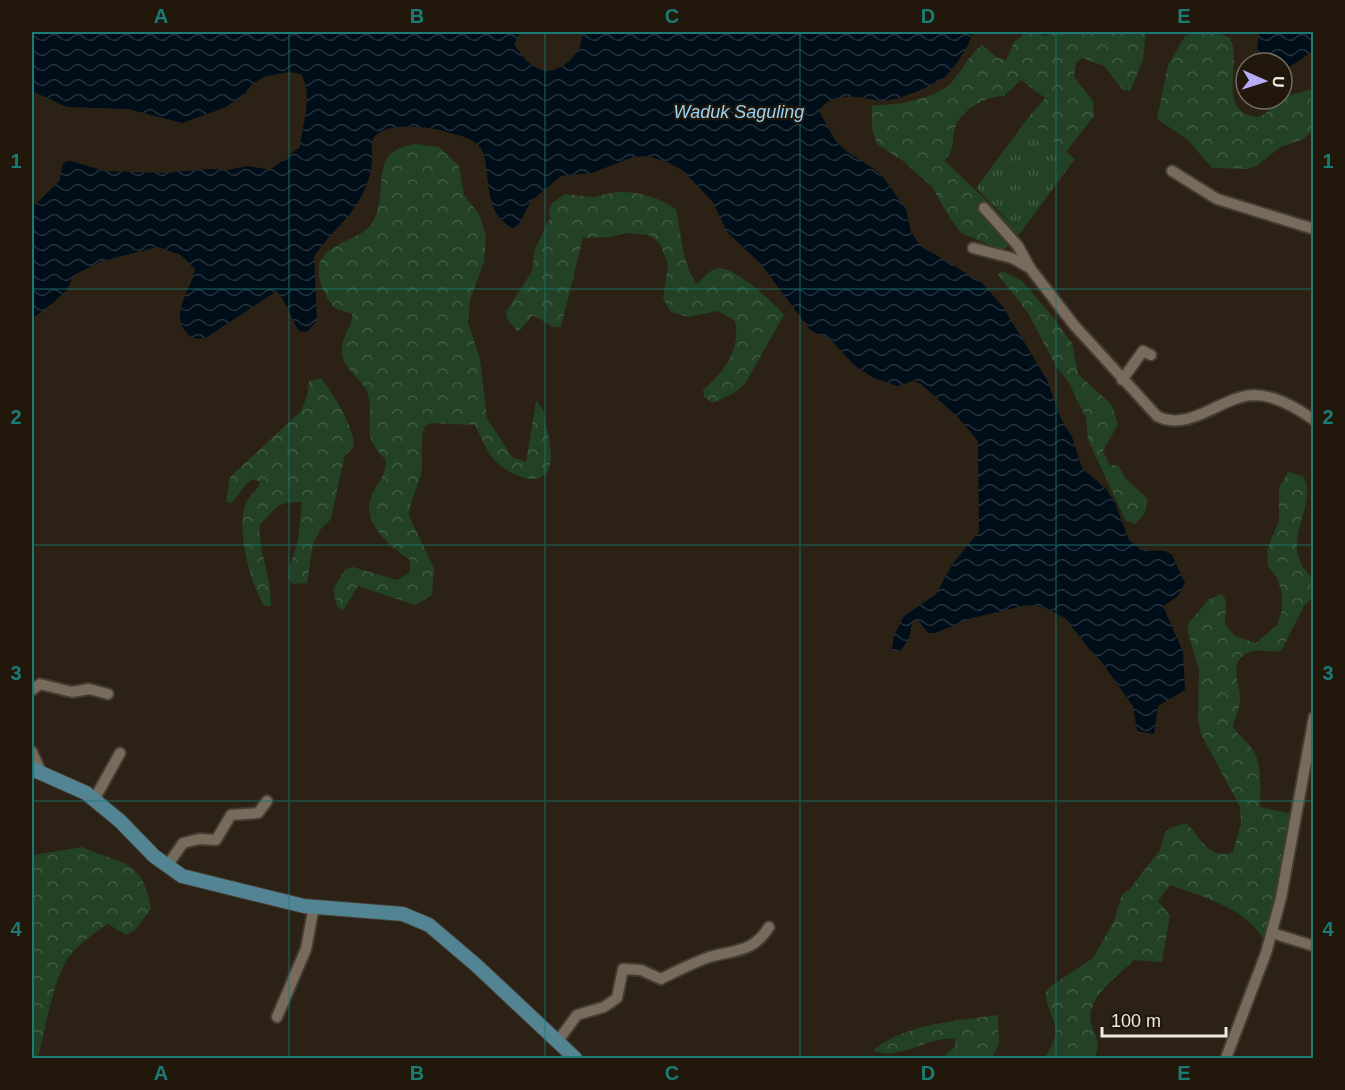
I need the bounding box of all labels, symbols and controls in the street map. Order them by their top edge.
text: A [154,5,168,27]
text: B [410,5,424,27]
text: C [665,5,679,27]
text: D [921,5,935,27]
text: E [1177,5,1191,27]
north arrow [1234,51,1294,111]
text: U [1270,76,1287,88]
water label: Waduk Saguling [674,102,804,122]
text: 1 [10,150,22,172]
text: 1 [1322,150,1334,172]
text: 2 [10,406,22,428]
text: 2 [1322,406,1334,428]
text: 3 [10,662,22,684]
text: 3 [1322,662,1334,684]
text: 4 [10,918,22,940]
text: 4 [1322,918,1334,940]
scale bar [1102,1000,1226,1038]
text: 100 m [1111,1011,1161,1031]
text: A [154,1062,168,1084]
text: B [410,1062,424,1084]
text: C [665,1062,679,1084]
text: D [921,1062,935,1084]
text: E [1177,1062,1191,1084]

